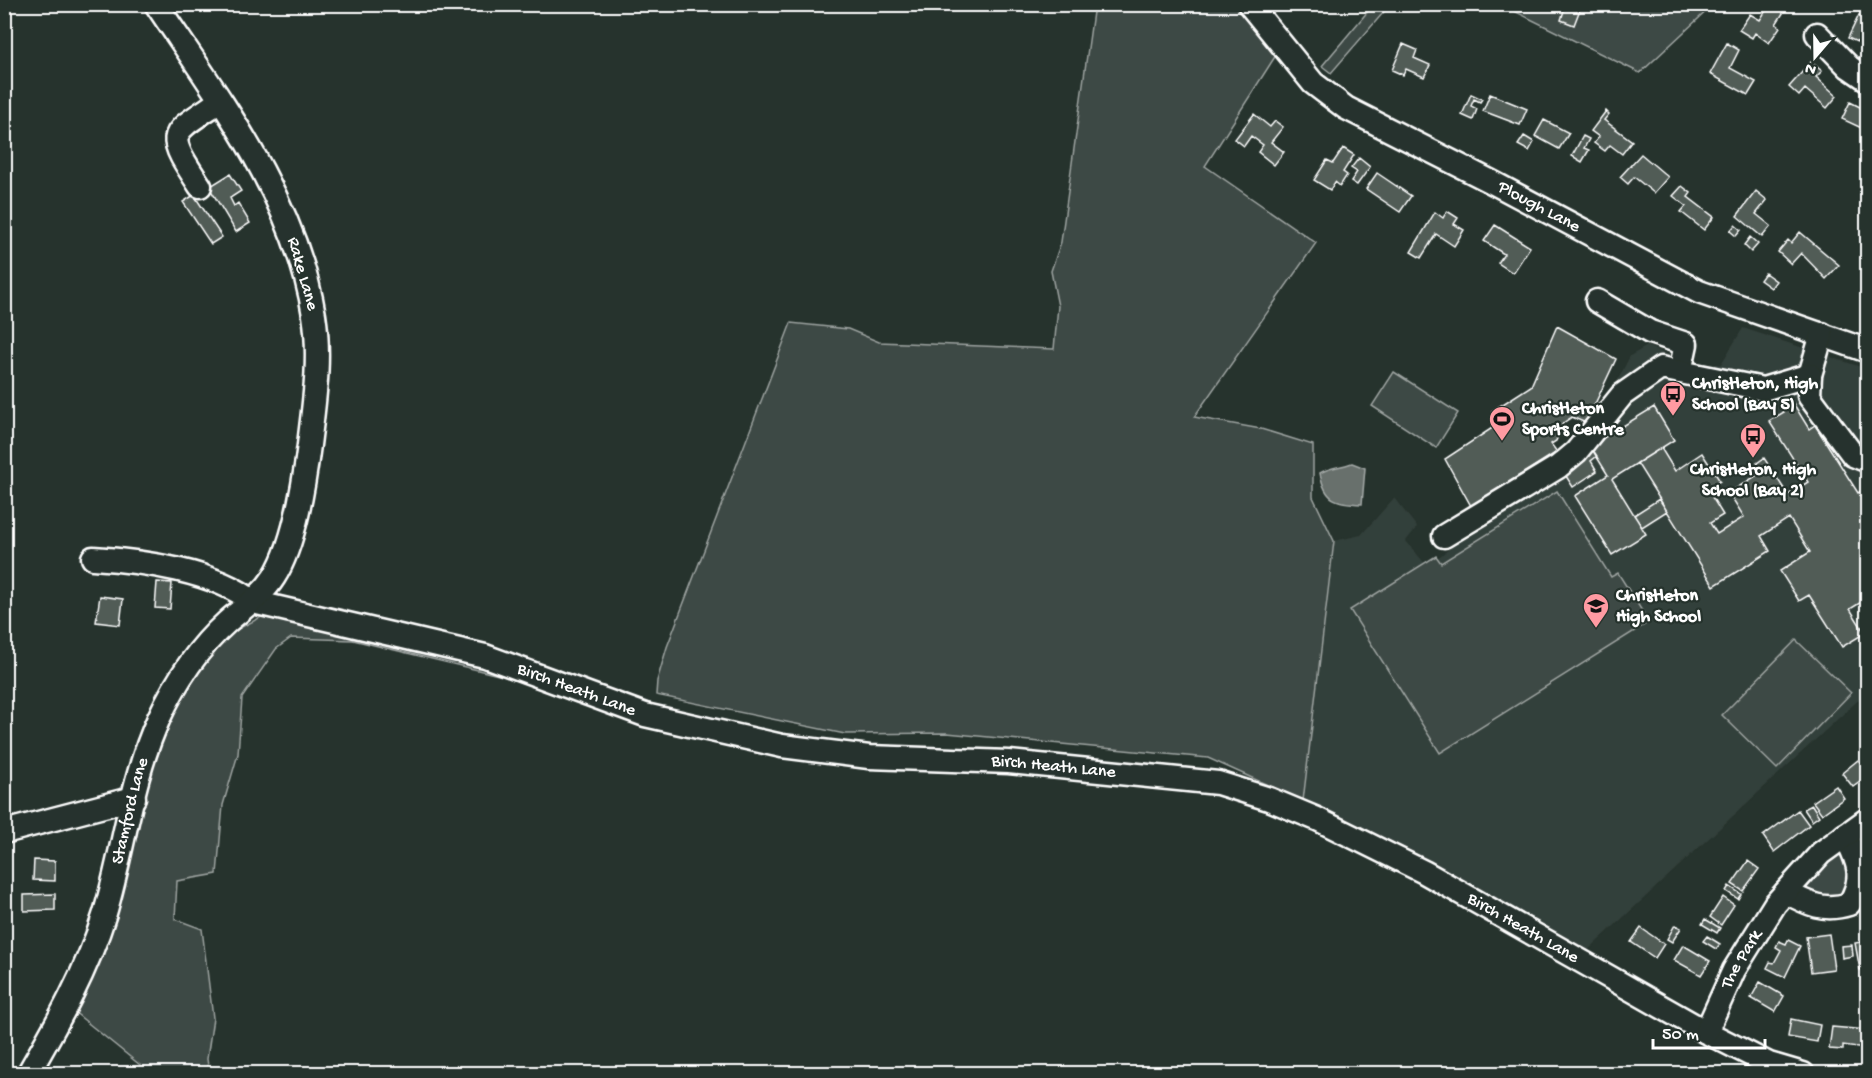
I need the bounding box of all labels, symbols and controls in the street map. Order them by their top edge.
north arrow [1785,27,1845,87]
text: N [1802,57,1819,79]
street label: Plough Lane [1493,176,1584,238]
street label: Rake Lane [282,235,323,314]
place label: Christleton, High School (Bay 5) [1691,374,1818,416]
bus stop icon: Christleton, High School (Bay 5) [1658,379,1688,417]
place label: Christleton Sports Centre [1521,399,1624,441]
sports icon: Christleton Sports Centre [1487,404,1517,442]
bus stop icon: Christleton, High School (Bay 2) [1738,421,1768,459]
place label: Christleton, High School (Bay 2) [1689,460,1816,502]
place label: Christleton High School [1615,586,1701,628]
school or university icon: Christleton High School [1581,591,1611,629]
street label: Birch Heath Lane [513,658,639,721]
street label: Birch Heath Lane [990,751,1117,783]
street label: Stamford Lane [107,754,154,866]
street label: Birch Heath Lane [1463,888,1583,968]
street label: The Park [1716,924,1768,993]
scale bar [1653,1012,1766,1050]
text: 50 m [1662,1025,1699,1046]

